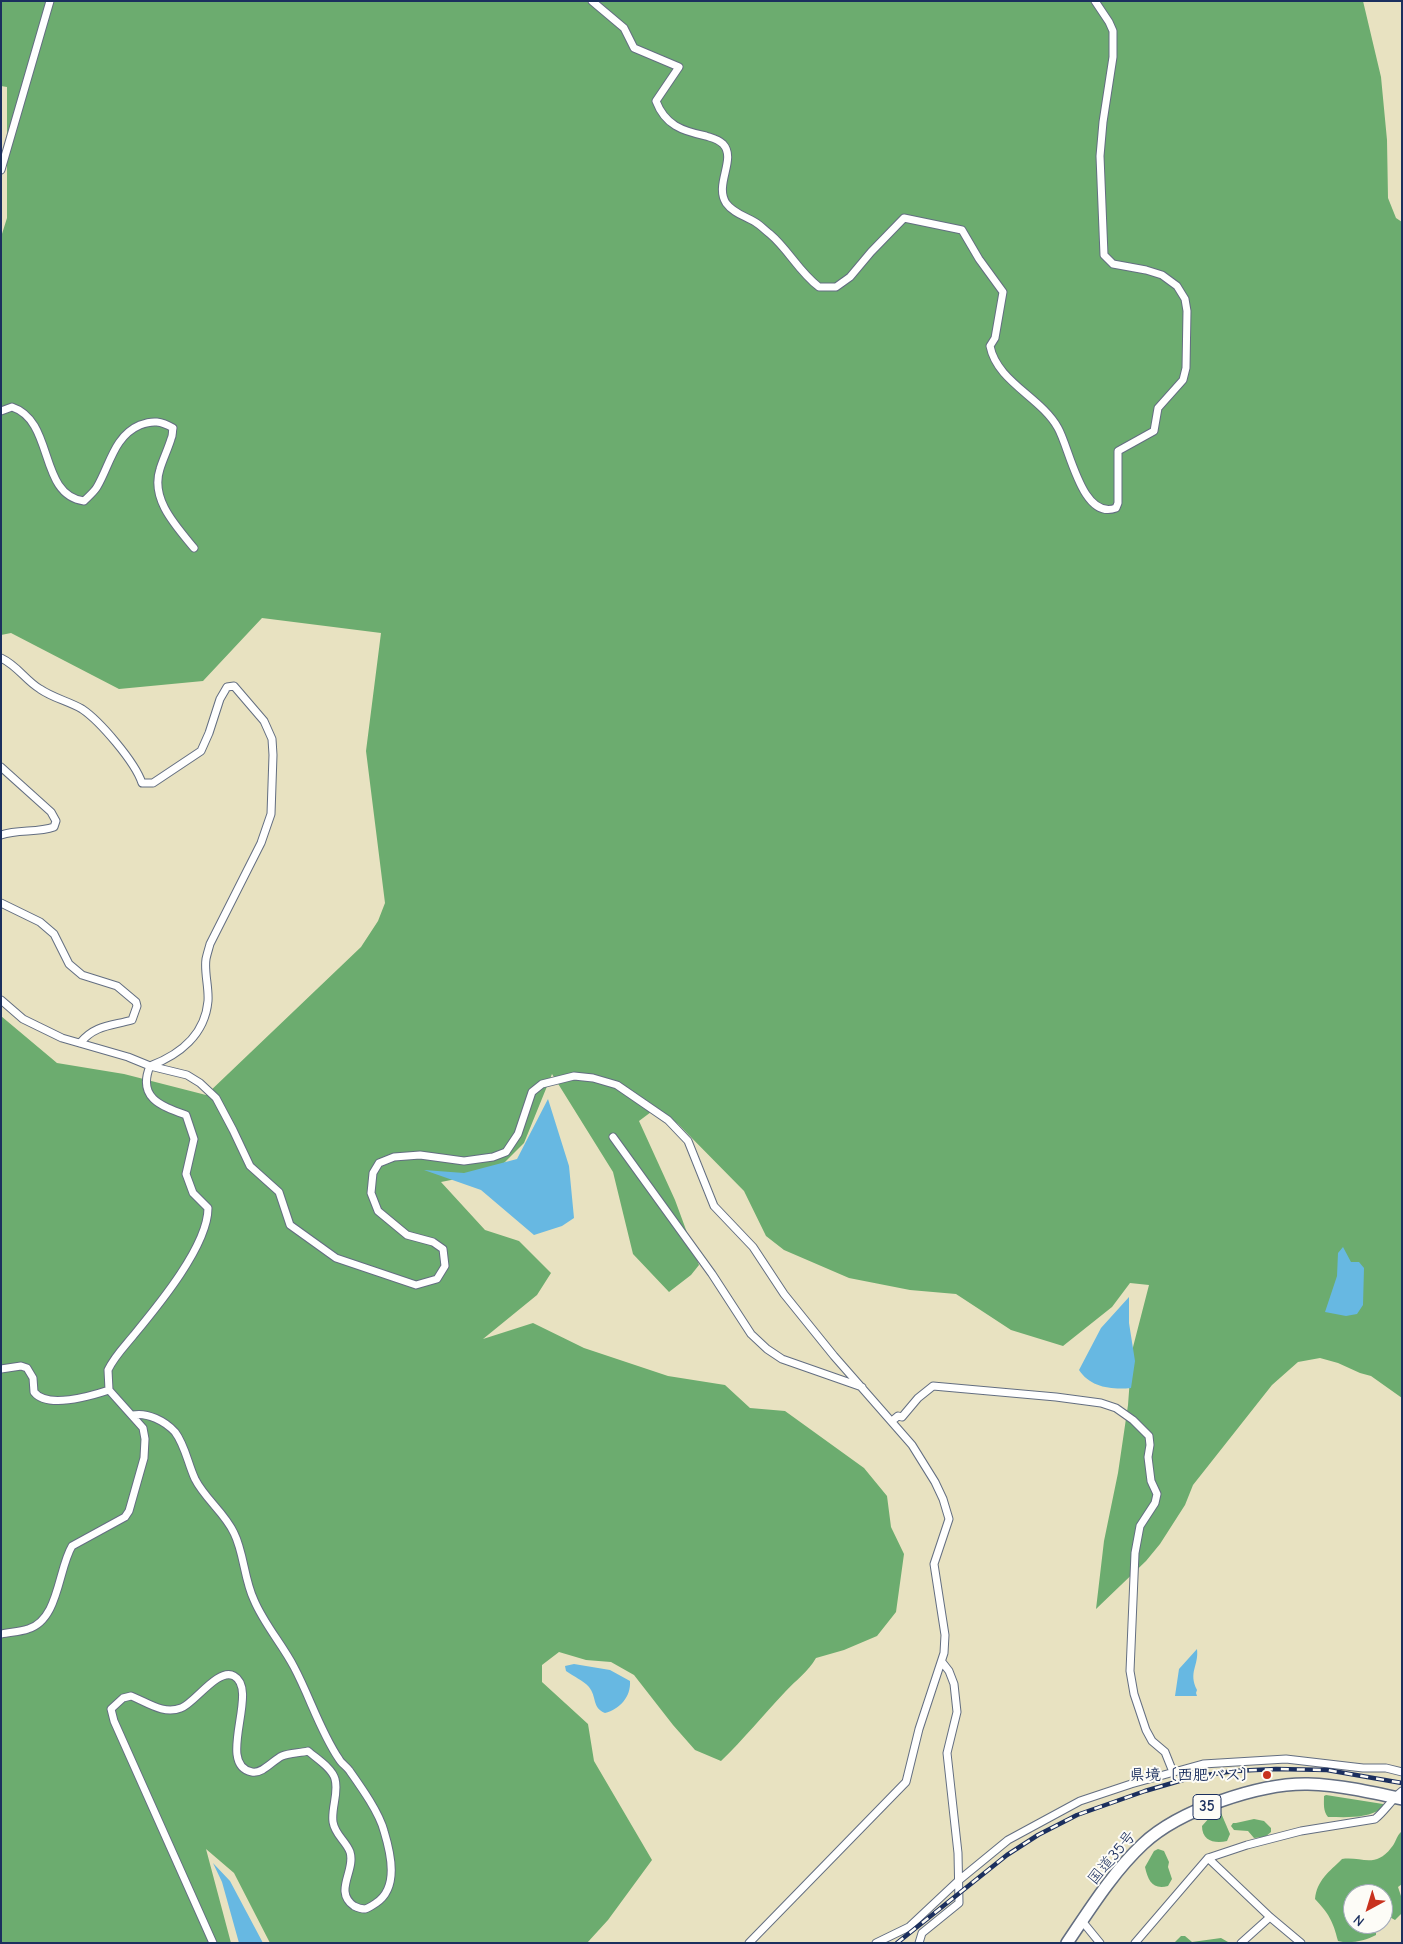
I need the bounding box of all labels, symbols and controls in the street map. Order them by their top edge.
place label: 県境〔西肥バス〕 [1129,1765,1257,1785]
marker: 県境〔西肥バス〕 [1261,1769,1273,1781]
road number: 35 [1193,1794,1221,1820]
street label: 国道35号 [1084,1827,1140,1889]
north arrow [1343,1884,1393,1934]
text: N [1350,1911,1368,1930]

